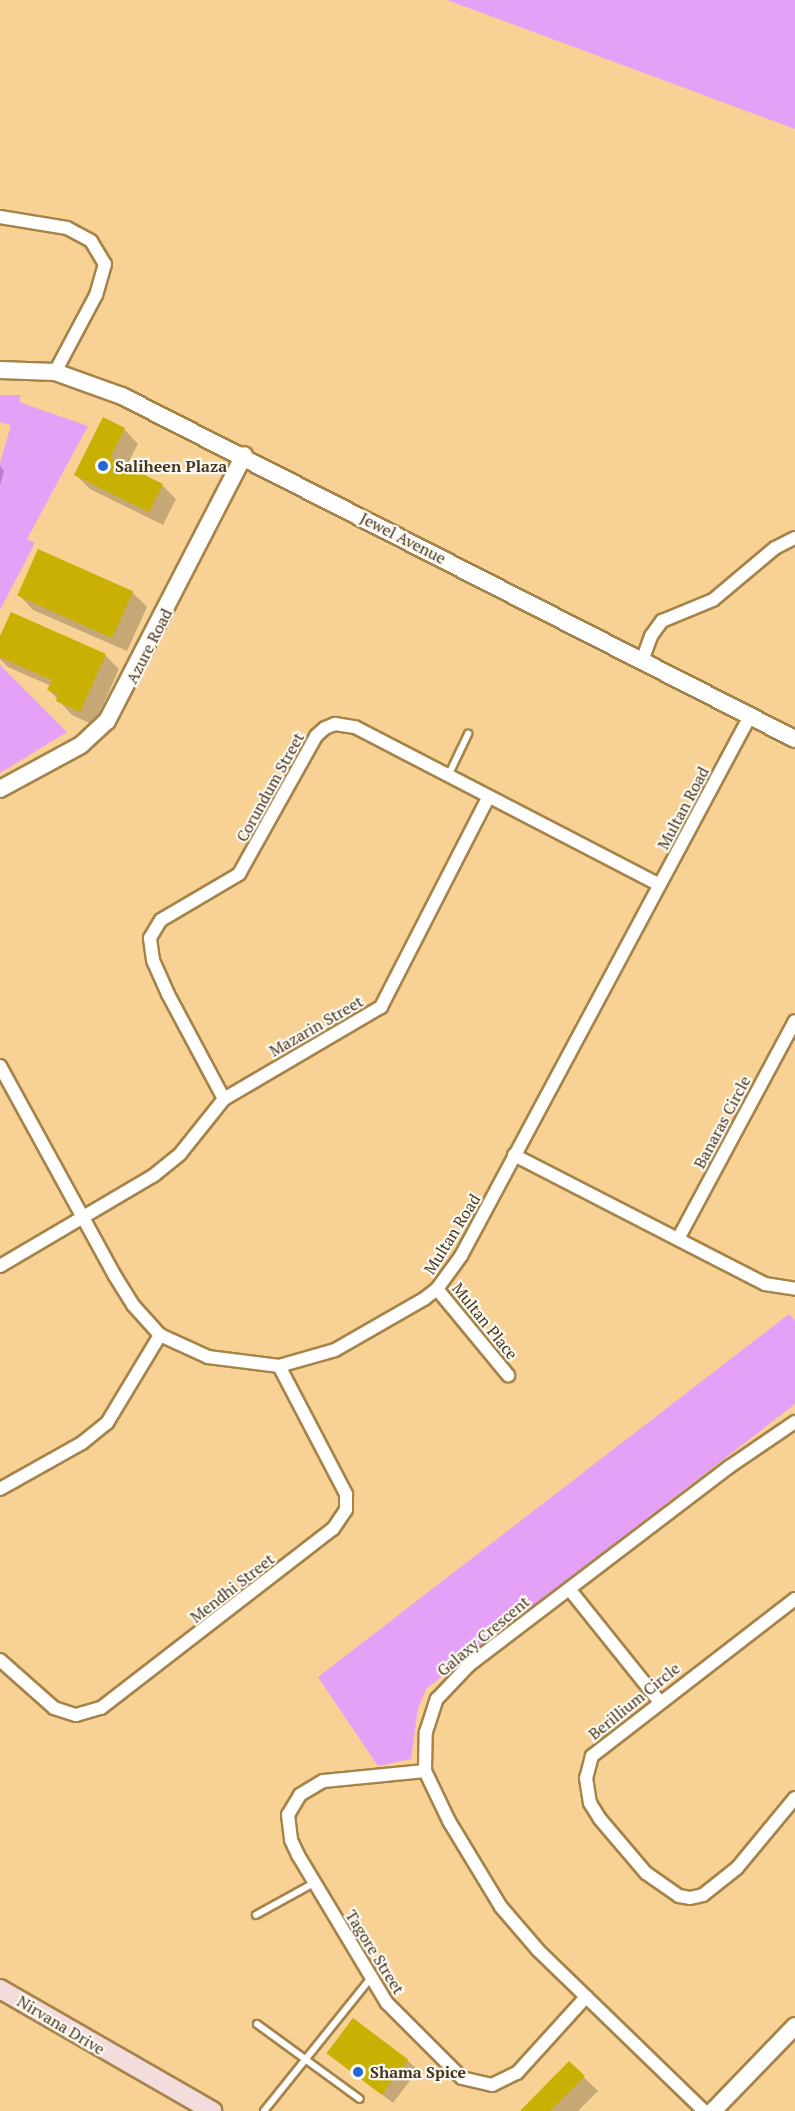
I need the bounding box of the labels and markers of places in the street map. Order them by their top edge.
place label: Saliheen Plaza [115,456,227,476]
marker: Saliheen Plaza [96,459,110,473]
place label: Shama Spice [370,2062,466,2082]
marker: Shama Spice [351,2065,365,2079]

